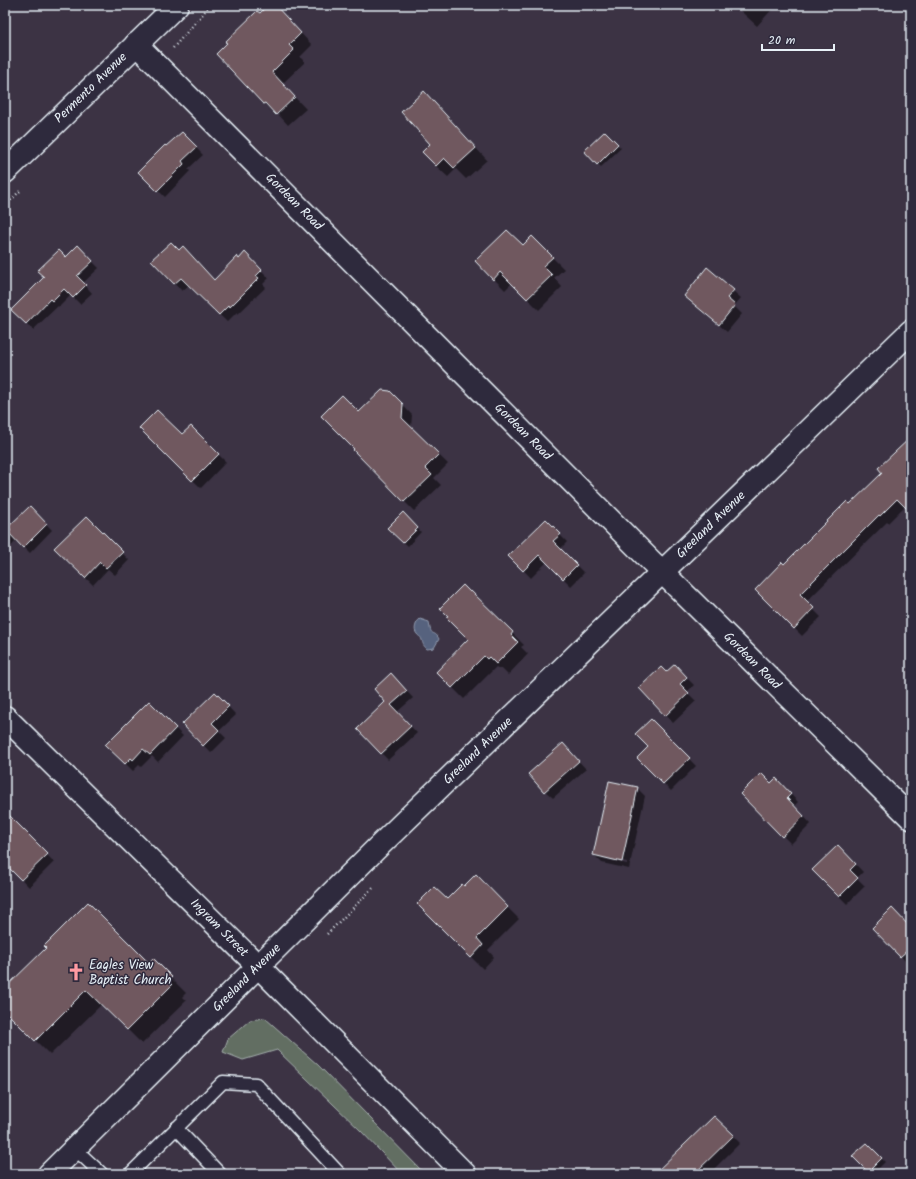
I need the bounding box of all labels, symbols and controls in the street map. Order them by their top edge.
scale bar [762,26,834,52]
text: 20 m [768,31,796,50]
street label: Permento Avenue [50,47,132,128]
street label: Gordean Road [260,168,328,236]
street label: Gordean Road [489,398,557,466]
street label: Greeland Avenue [671,486,751,564]
street label: Gordean Road [718,627,786,695]
street label: Greeland Avenue [438,712,518,790]
street label: Ingram Street [185,894,254,963]
street label: Greeland Avenue [208,939,286,1017]
place label: Eagles View Baptist Church [89,955,172,991]
church icon: Eagles View Baptist Church [66,962,86,982]

